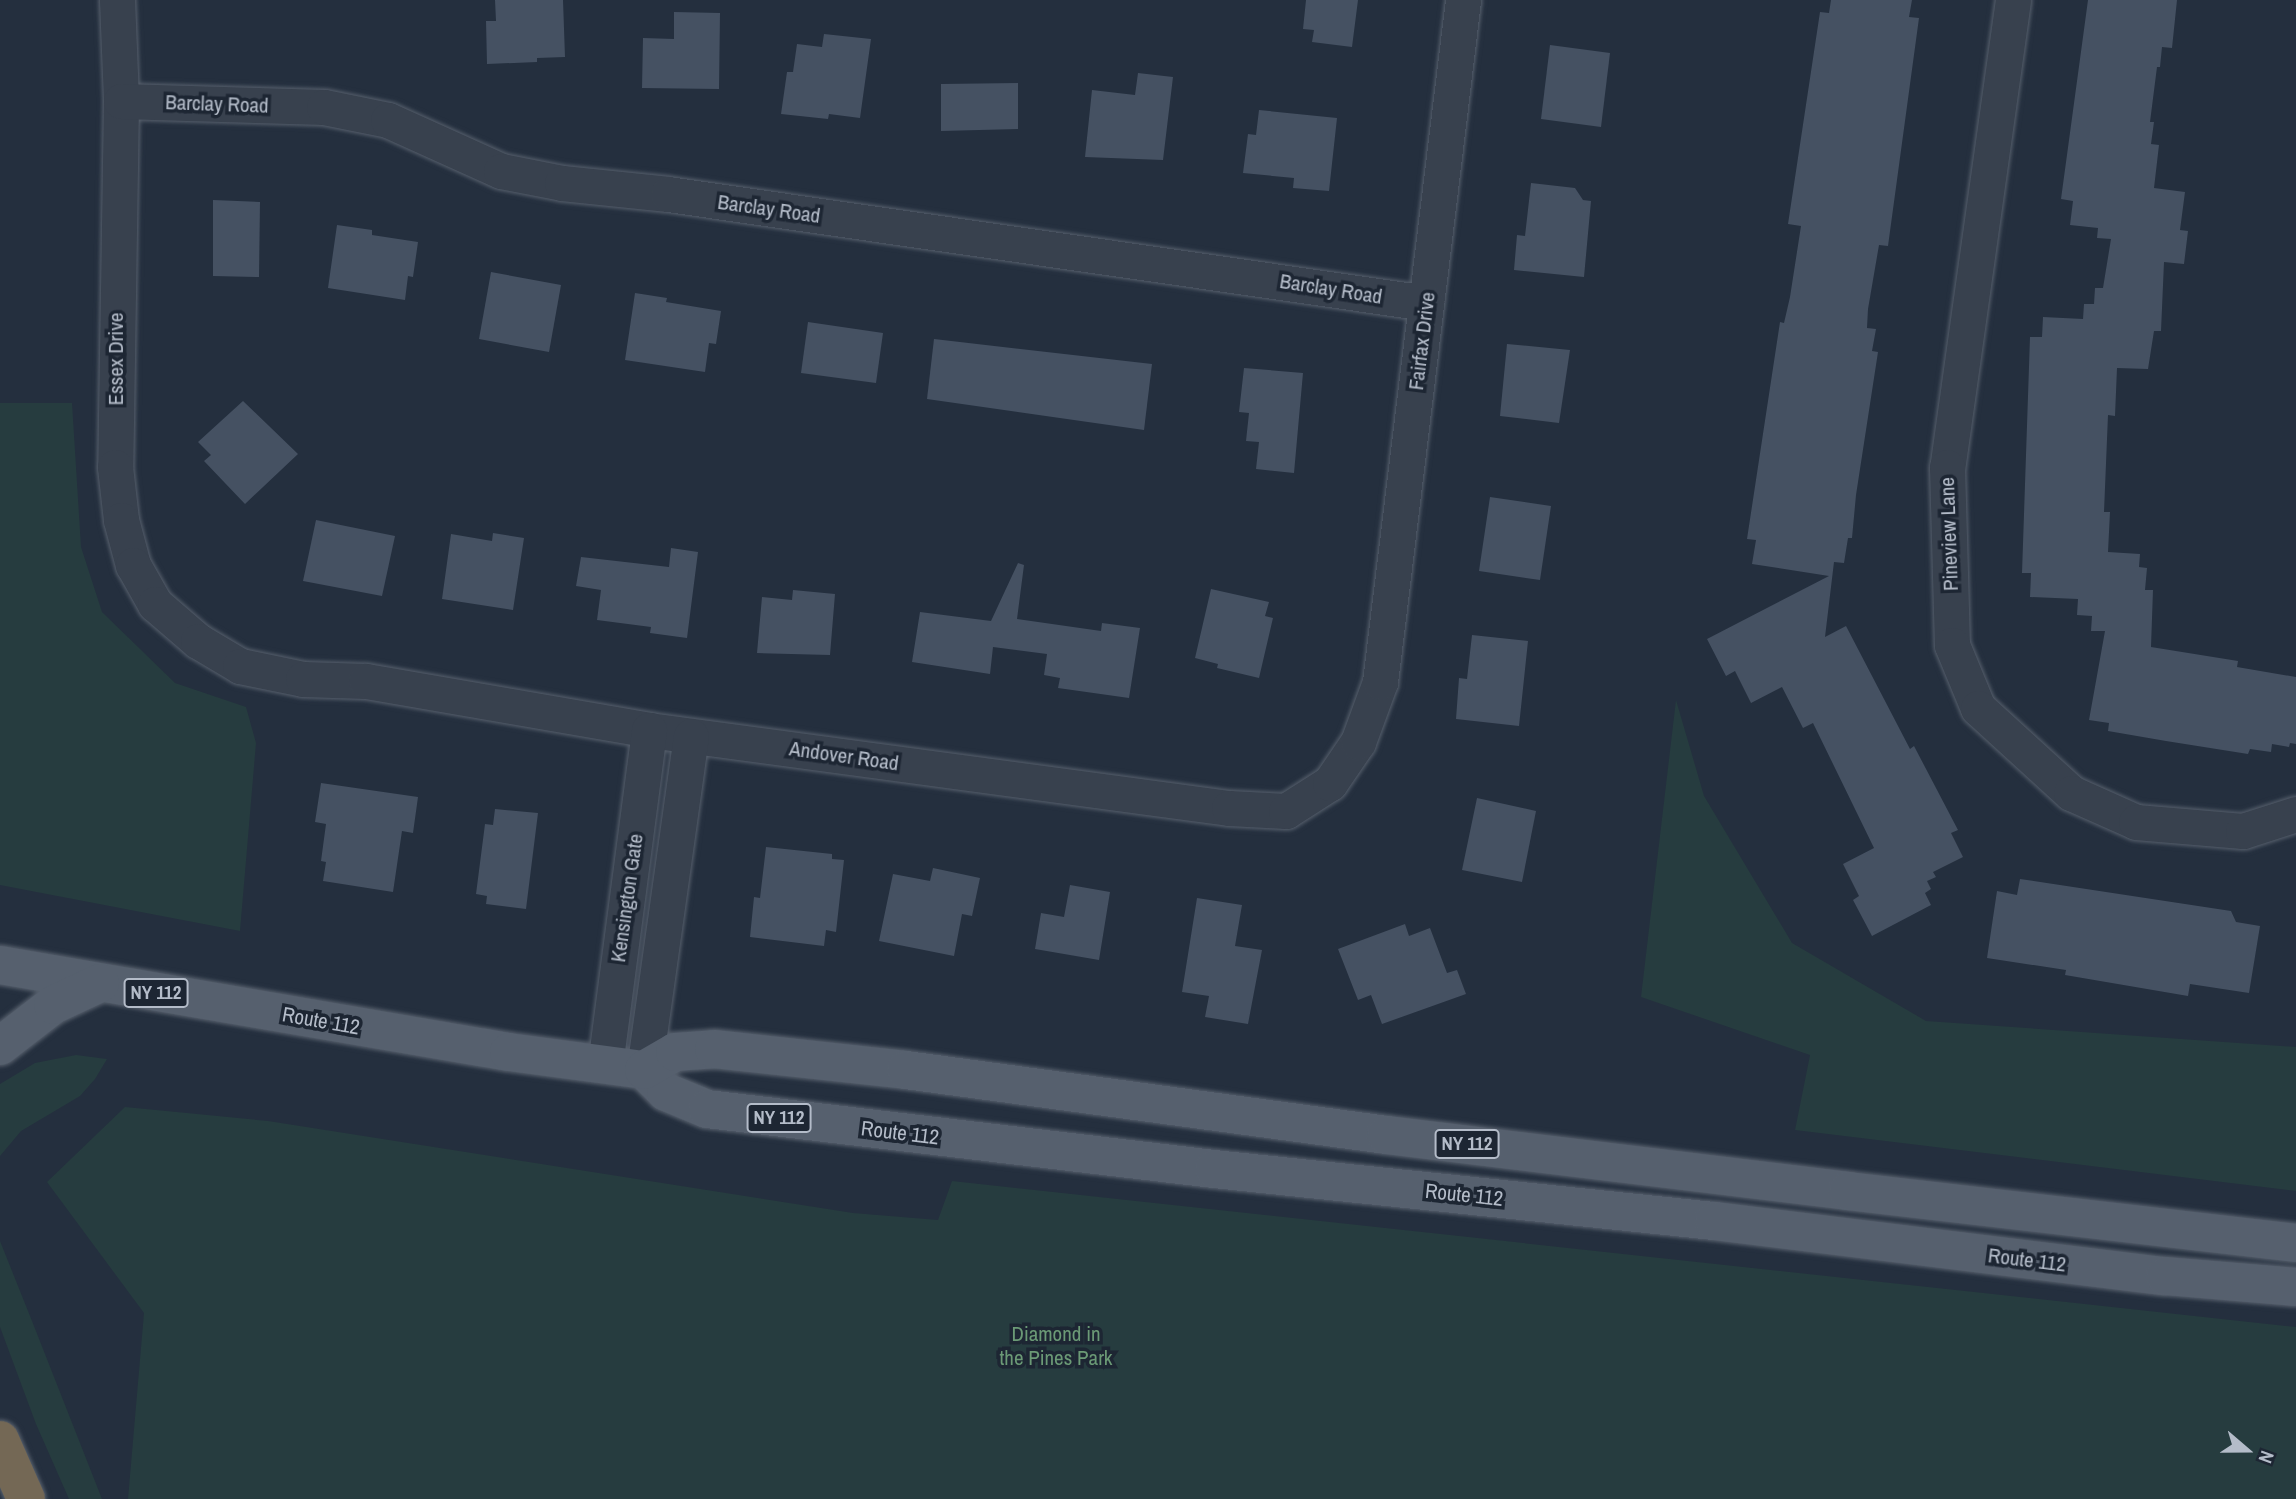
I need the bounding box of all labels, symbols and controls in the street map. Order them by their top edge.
street label: Barclay Road [165,90,269,118]
street label: Barclay Road [716,189,822,229]
street label: Barclay Road [1278,268,1384,310]
street label: Fairfax Drive [1403,290,1441,392]
street label: Essex Drive [103,313,129,405]
street label: Pineview Lane [1934,477,1964,591]
street label: Andover Road [788,736,900,776]
street label: Kensington Gate [606,832,648,964]
road number: NY 112 [123,978,189,1009]
street label: Route 112 [280,1002,362,1040]
road number: NY 112 [746,1102,812,1134]
street label: Route 112 [860,1116,940,1150]
road number: NY 112 [1434,1128,1500,1160]
street label: Route 112 [1424,1178,1504,1212]
street label: Route 112 [1987,1243,2067,1277]
park label: Diamond in the Pines Park [1000,1321,1112,1371]
north arrow [2212,1415,2282,1485]
text: N [2253,1447,2281,1467]

